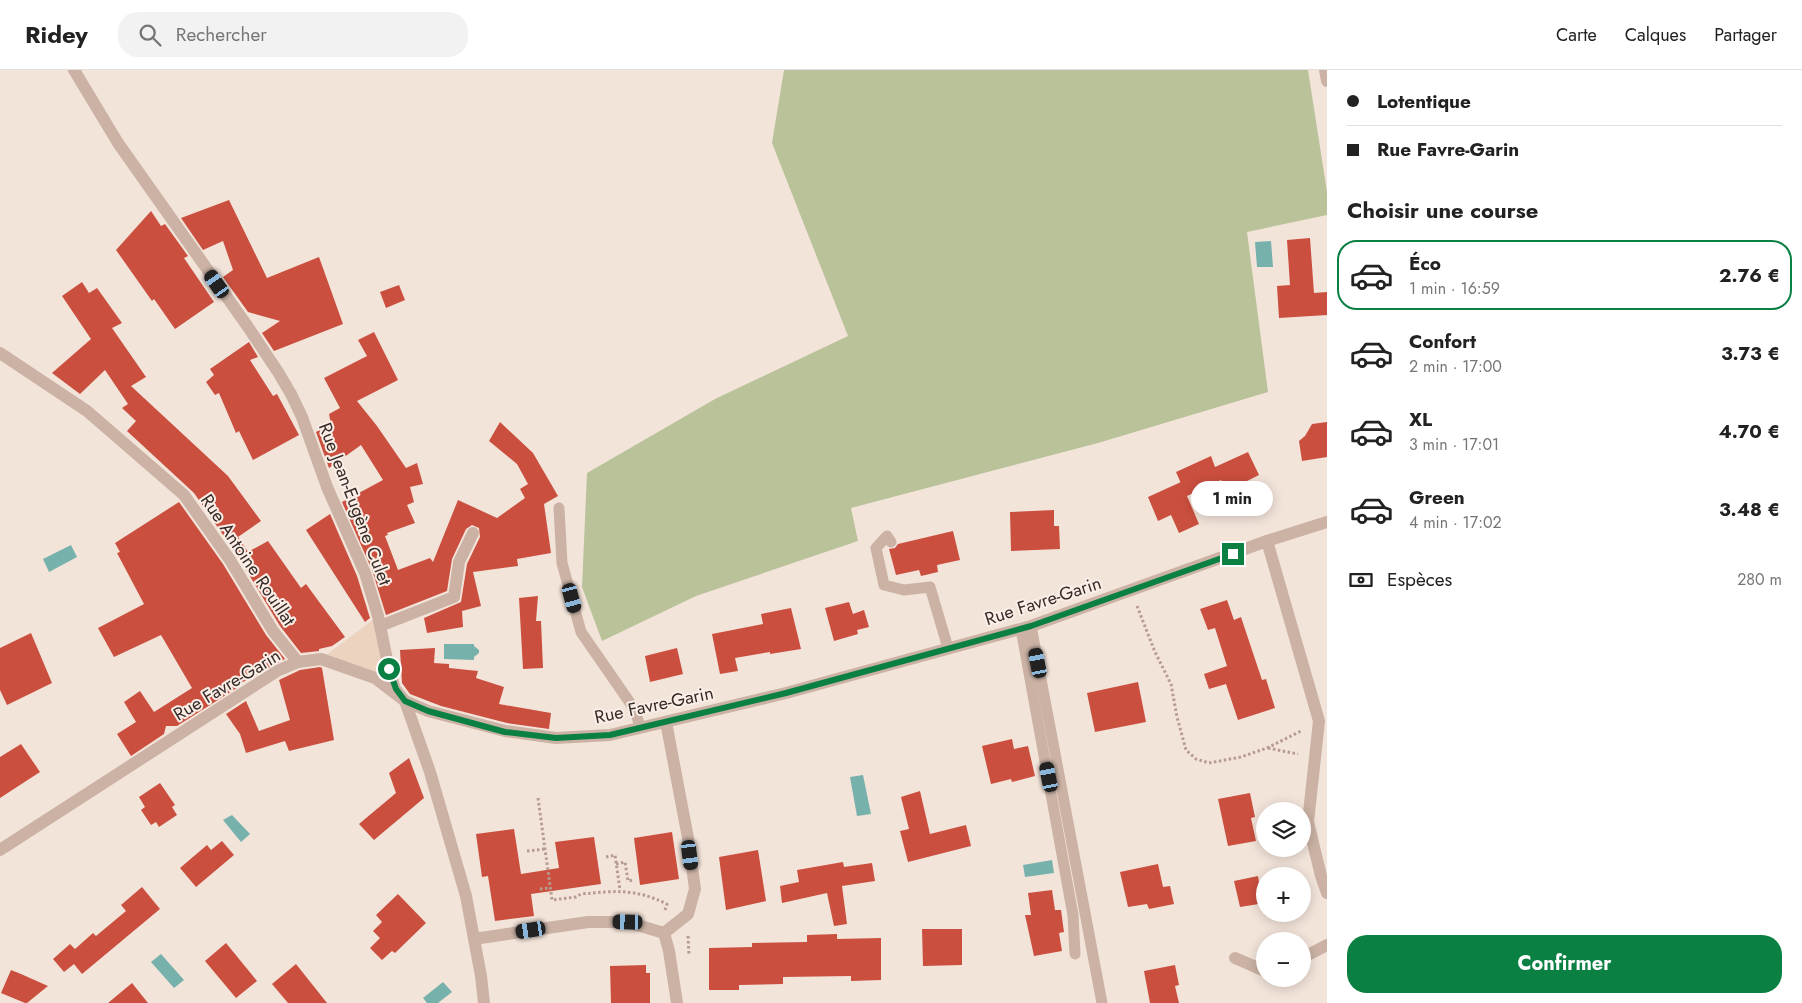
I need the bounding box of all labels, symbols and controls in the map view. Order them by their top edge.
search box [118,12,468,57]
text: Ridey [25,17,88,52]
icon: search [136,21,164,49]
text: Rechercher [176,21,267,48]
text: Carte [1556,22,1597,48]
text: Calques [1625,22,1686,48]
text: Partager [1714,22,1777,48]
text: Lotentique [1377,88,1471,115]
text: Rue Favre-Garin [1377,136,1519,163]
text: Choisir une course [1347,194,1538,226]
text: Éco [1409,250,1441,277]
icon: car [1349,253,1394,298]
text: 2.76 € [1719,262,1780,289]
car [202,267,231,301]
text: 1 min · 16:59 [1409,277,1500,300]
text: Confort [1409,328,1476,355]
icon: car [1349,331,1394,376]
text: 3.73 € [1721,340,1780,367]
text: 2 min · 17:00 [1409,355,1502,378]
text: XL [1409,406,1432,433]
icon: car [1349,409,1394,454]
text: 4.70 € [1718,418,1780,445]
street label: Rue Jean-Eugène Culet [312,419,398,590]
text: 3 min · 17:01 [1409,433,1499,456]
callout: 1 min [1192,482,1274,516]
text: Green [1409,484,1465,511]
text: 1 min [1212,487,1252,510]
icon: car [1349,487,1394,532]
street label: Rue Antoine Rouillat [194,489,302,632]
text: 3.48 € [1719,496,1780,523]
text: 4 min · 17:02 [1409,511,1502,534]
route end [1222,543,1244,565]
icon: cash [1347,566,1375,594]
text: Espèces [1387,566,1452,593]
text: 280 m [1737,568,1782,591]
street label: Rue Favre-Garin [981,570,1105,632]
car [560,582,583,614]
street label: Rue Favre-Garin [168,643,286,727]
car [1027,647,1048,679]
route start [378,658,400,680]
street label: Rue Favre-Garin [592,680,716,730]
car [1038,761,1059,793]
map controls [1256,802,1311,987]
button: layers [1256,802,1311,857]
car [680,839,699,871]
button: + [1256,867,1311,922]
car [612,914,643,930]
car [515,920,546,940]
button: − [1256,932,1311,987]
button: Confirmer [1347,935,1782,993]

